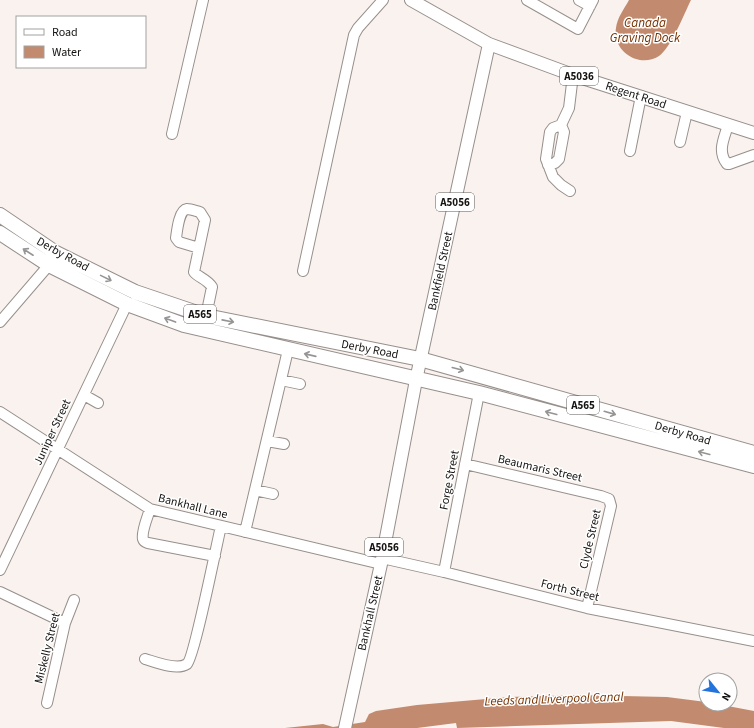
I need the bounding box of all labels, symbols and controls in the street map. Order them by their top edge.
water label: Canada Graving Dock [610,14,681,47]
legend [16,16,146,68]
text: Road [52,24,78,41]
text: Water [52,44,82,61]
road number: A5036 [560,67,598,85]
street label: Regent Road [603,78,669,113]
road number: A5056 [436,193,474,211]
street label: Bankfield Street [424,230,457,312]
street label: Derby Road [33,233,92,276]
one-way arrow [23,248,34,256]
one-way arrow [100,274,112,282]
road number: A565 [184,305,216,323]
one-way arrow [165,316,177,324]
one-way arrow [221,317,234,325]
street label: Derby Road [340,336,400,363]
one-way arrow [304,351,317,358]
one-way arrow [451,366,464,374]
street label: Juniper Street [30,396,75,468]
road number: A565 [567,396,599,414]
one-way arrow [545,408,558,416]
one-way arrow [603,409,616,417]
street label: Derby Road [653,417,713,450]
street label: Forge Street [435,449,464,511]
one-way arrow [698,449,711,457]
street label: Beaumaris Street [496,451,584,486]
street label: Bankhall Lane [156,490,229,523]
street label: Clyde Street [575,508,606,571]
road number: A5056 [365,538,403,556]
street label: Bankhall Street [354,574,387,652]
street label: Forth Street [539,575,601,606]
street label: Miskelly Street [30,611,65,685]
north arrow [698,672,738,712]
water label: Leeds and Liverpool Canal [484,688,625,710]
text: N [718,690,735,704]

